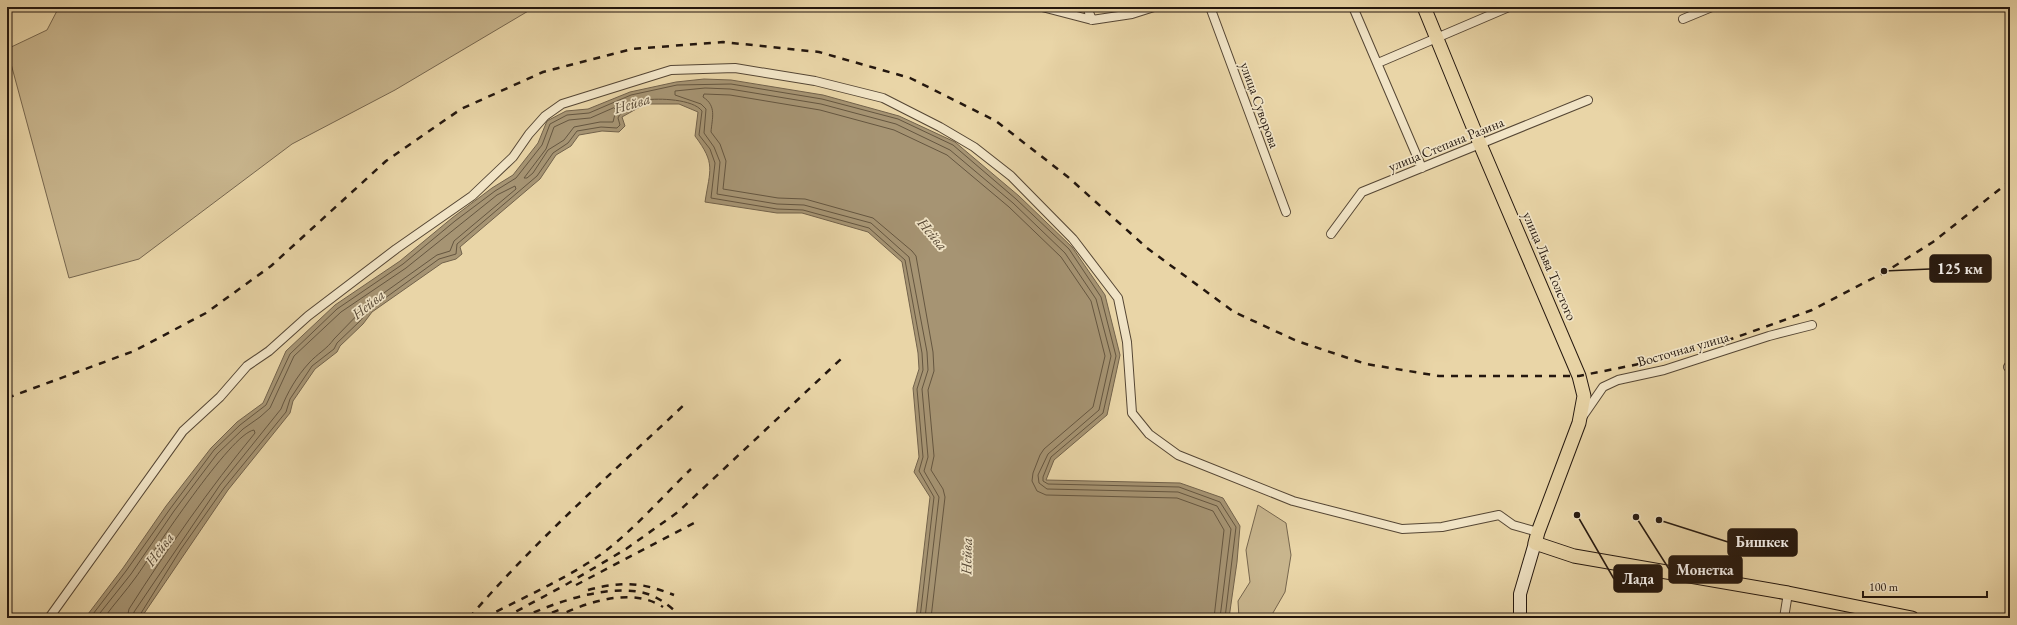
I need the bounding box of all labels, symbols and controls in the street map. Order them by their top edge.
street label: улица Суворова [1236,60,1284,151]
water label: Нейва [611,88,653,118]
street label: улица Степана Разина [1386,112,1507,175]
street label: улица Льва Толстого [1519,209,1581,323]
water label: Нейва [913,213,952,254]
callout: 125 км [1930,255,1991,282]
text: 125 км [1937,259,1983,278]
water label: Нейва [347,285,388,324]
street label: Восточная улица [1635,327,1731,371]
water label: Нейва [140,528,178,570]
callout: Бишкек [1728,529,1797,556]
text: Бишкек [1735,532,1789,551]
water label: Нейва [956,537,976,576]
callout: Монетка [1669,556,1742,583]
text: Монетка [1676,560,1734,579]
callout: Лада [1614,565,1662,592]
text: Лада [1622,569,1655,588]
scale bar [1863,573,1987,599]
text: 100 m [1869,579,1899,595]

